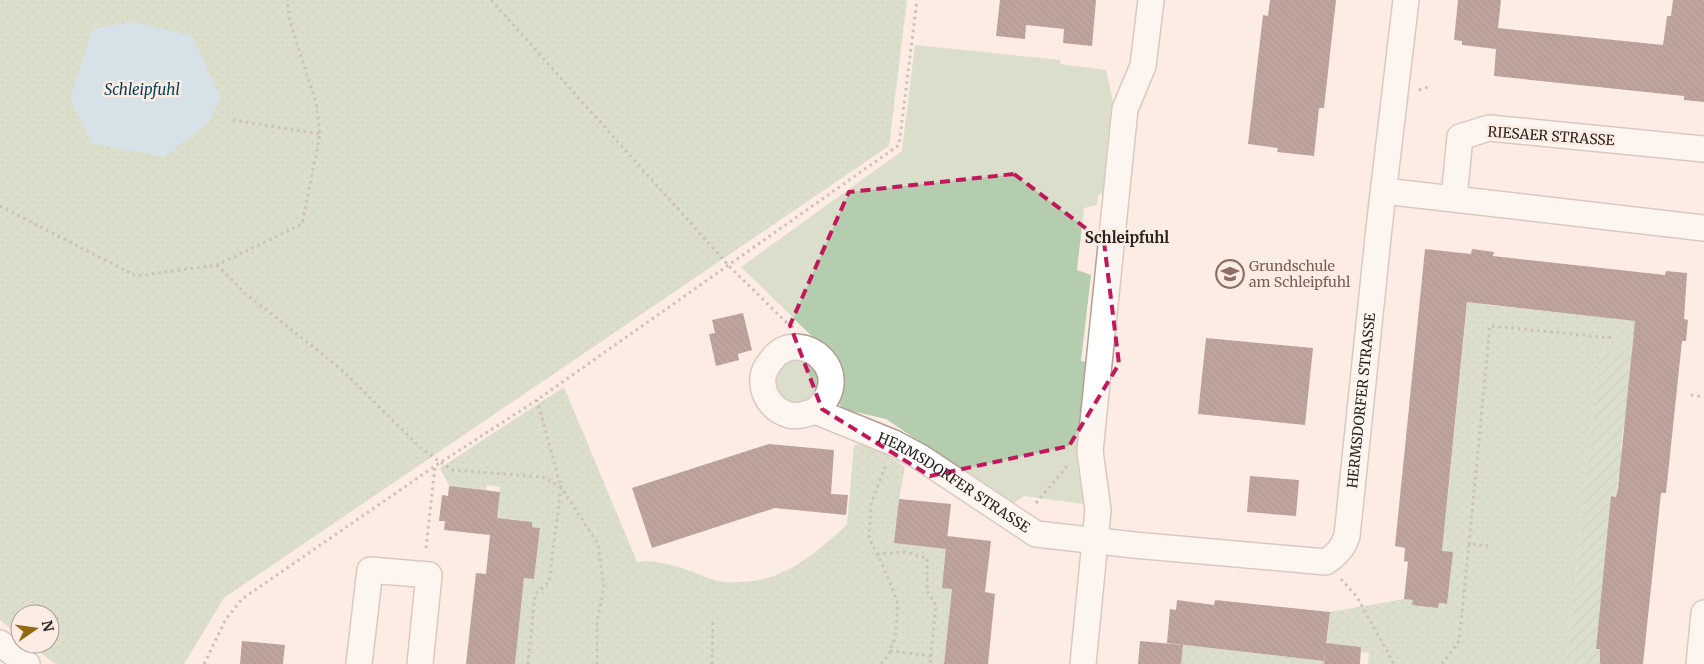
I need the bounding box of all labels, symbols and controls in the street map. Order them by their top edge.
water label: Schleipfuhl [104,80,180,99]
street label: RIESAER STRASSE [1487,123,1615,149]
district label: Schleipfuhl [1085,228,1169,247]
place label: Grundschule am Schleipfuhl [1249,257,1351,291]
school or university icon: Grundschule am Schleipfuhl [1215,259,1245,289]
street label: HERMSDORFER STRASSE [1343,312,1379,489]
street label: HERMSDORFER STRASSE [875,428,1033,536]
north arrow [10,604,60,654]
text: N [38,619,58,633]

